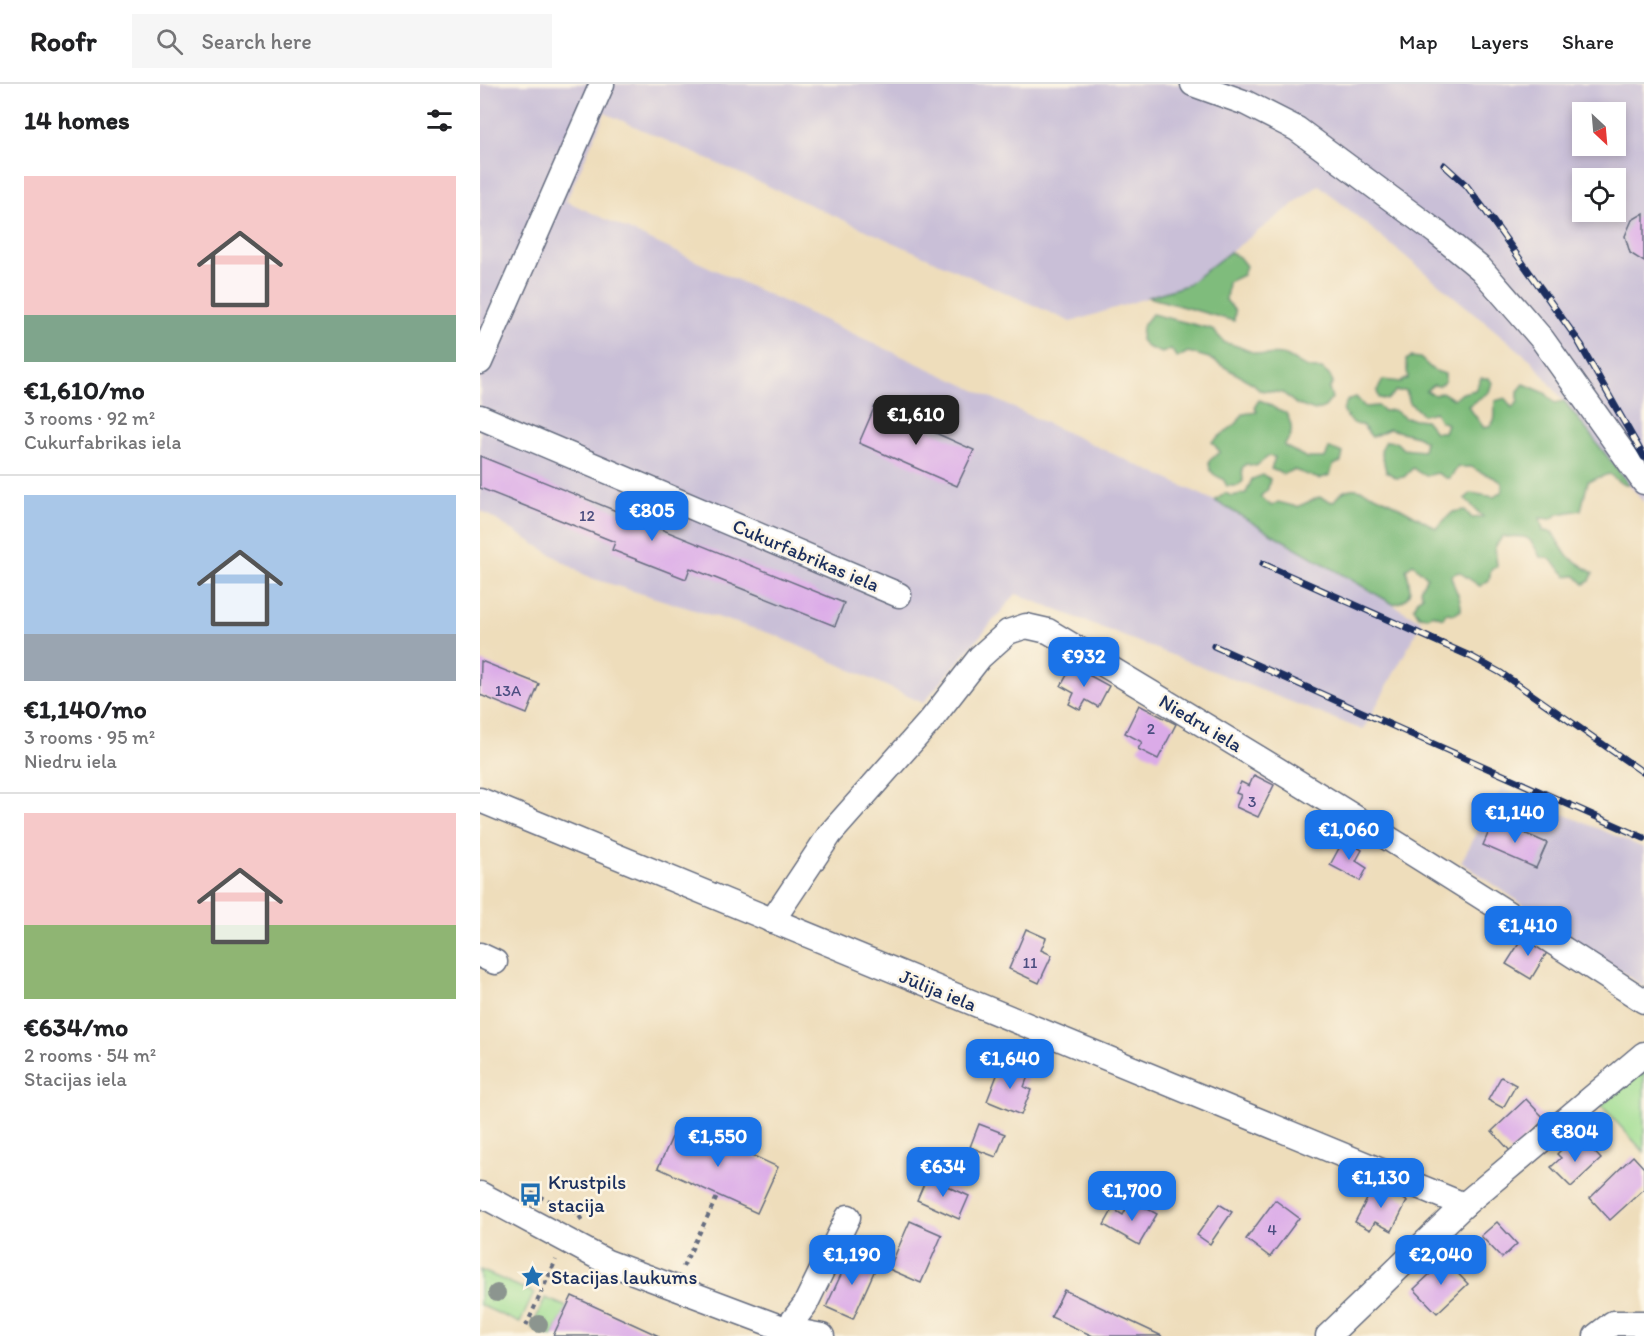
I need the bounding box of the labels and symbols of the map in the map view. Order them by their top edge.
north arrow [1572,102,1626,156]
pin: €1,610 [867,395,965,446]
pin: €805 [616,491,688,542]
house number: 12 [579,506,596,525]
street label: Cukurfabrikas iela [729,513,883,597]
pin: €932 [1048,637,1120,688]
house number: 13A [495,681,521,700]
street label: Niedru iela [1155,689,1248,758]
house number: 2 [1147,719,1156,738]
house number: 3 [1248,792,1257,811]
pin: €1,140 [1466,793,1564,844]
pin: €1,060 [1300,810,1398,861]
pin: €1,410 [1479,906,1577,957]
house number: 11 [1023,953,1038,972]
street label: Jūlija iela [896,964,980,1016]
pin: €1,640 [961,1039,1059,1090]
pin: €804 [1539,1112,1611,1163]
pin: €1,550 [669,1117,767,1168]
pin: €634 [907,1147,979,1198]
pin: €1,130 [1332,1158,1430,1209]
place label: Krustpils stacija [548,1170,626,1217]
pin: €1,700 [1083,1171,1181,1222]
bus stop icon: Krustpils stacija [517,1181,543,1207]
house number: 4 [1267,1220,1277,1239]
pin: €1,190 [803,1235,901,1286]
pin: €2,040 [1392,1235,1490,1286]
place icon: Stacijas laukums [520,1264,546,1290]
place label: Stacijas laukums [551,1265,697,1289]

